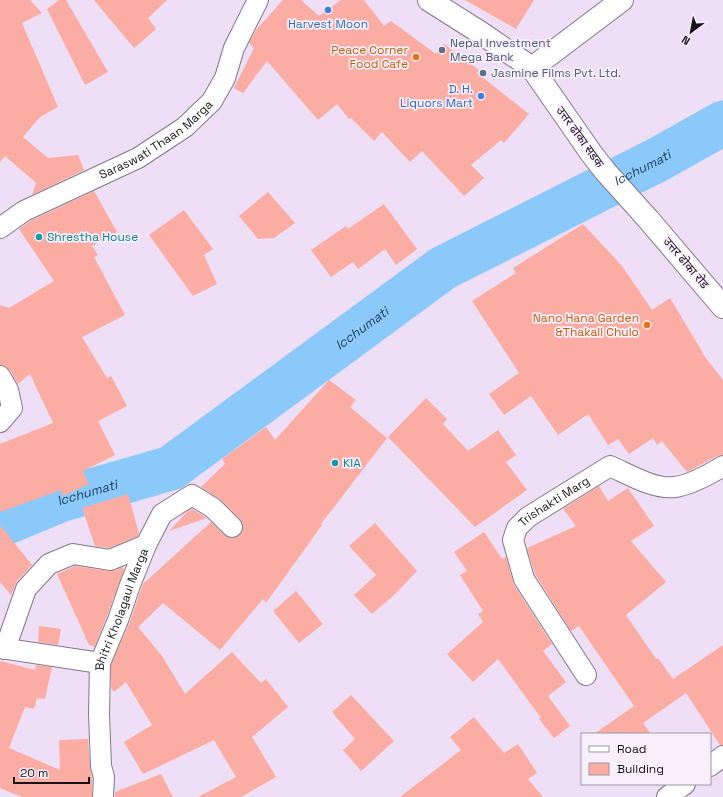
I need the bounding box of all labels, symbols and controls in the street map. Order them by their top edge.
marker: Harvest Moon [323,5,333,15]
north arrow [671,12,711,52]
place label: Harvest Moon [288,16,368,32]
text: N [679,33,693,48]
place label: Nepal Investment Mega Bank [450,35,551,65]
place label: Peace Corner Food Cafe [331,42,408,72]
marker: Nepal Investment Mega Bank [437,45,447,55]
marker: Peace Corner Food Cafe [411,52,421,62]
place label: Jasmine Films Pvt. Ltd. [491,65,621,81]
marker: Jasmine Films Pvt. Ltd. [478,68,488,78]
place label: D. H. Liquors Mart [400,81,473,111]
marker: D. H. Liquors Mart [476,91,486,101]
street label: Saraswati Thaan Marga [96,97,216,183]
street label: उत्तर ढोका सडक [552,103,608,171]
water label: Icchumati [611,145,675,190]
place label: Shrestha House [47,229,138,245]
marker: Shrestha House [34,232,44,242]
street label: उत्तर ढोका रोड [660,234,713,293]
water label: Icchumati [332,302,393,354]
place label: Nano Hana Garden &Thakali Chulo [533,310,639,340]
marker: Nano Hana Garden &Thakali Chulo [642,320,652,330]
place label: KIA [343,455,361,471]
marker: KIA [330,458,340,468]
street label: Trishakti Marg [515,473,592,530]
water label: Icchumati [54,475,121,509]
street label: Bhitri Kholagaul Marga [92,546,152,671]
legend [581,733,711,785]
text: Road [617,741,646,757]
scale bar [14,759,89,785]
text: Building [617,761,664,777]
text: 20 m [20,765,48,781]

